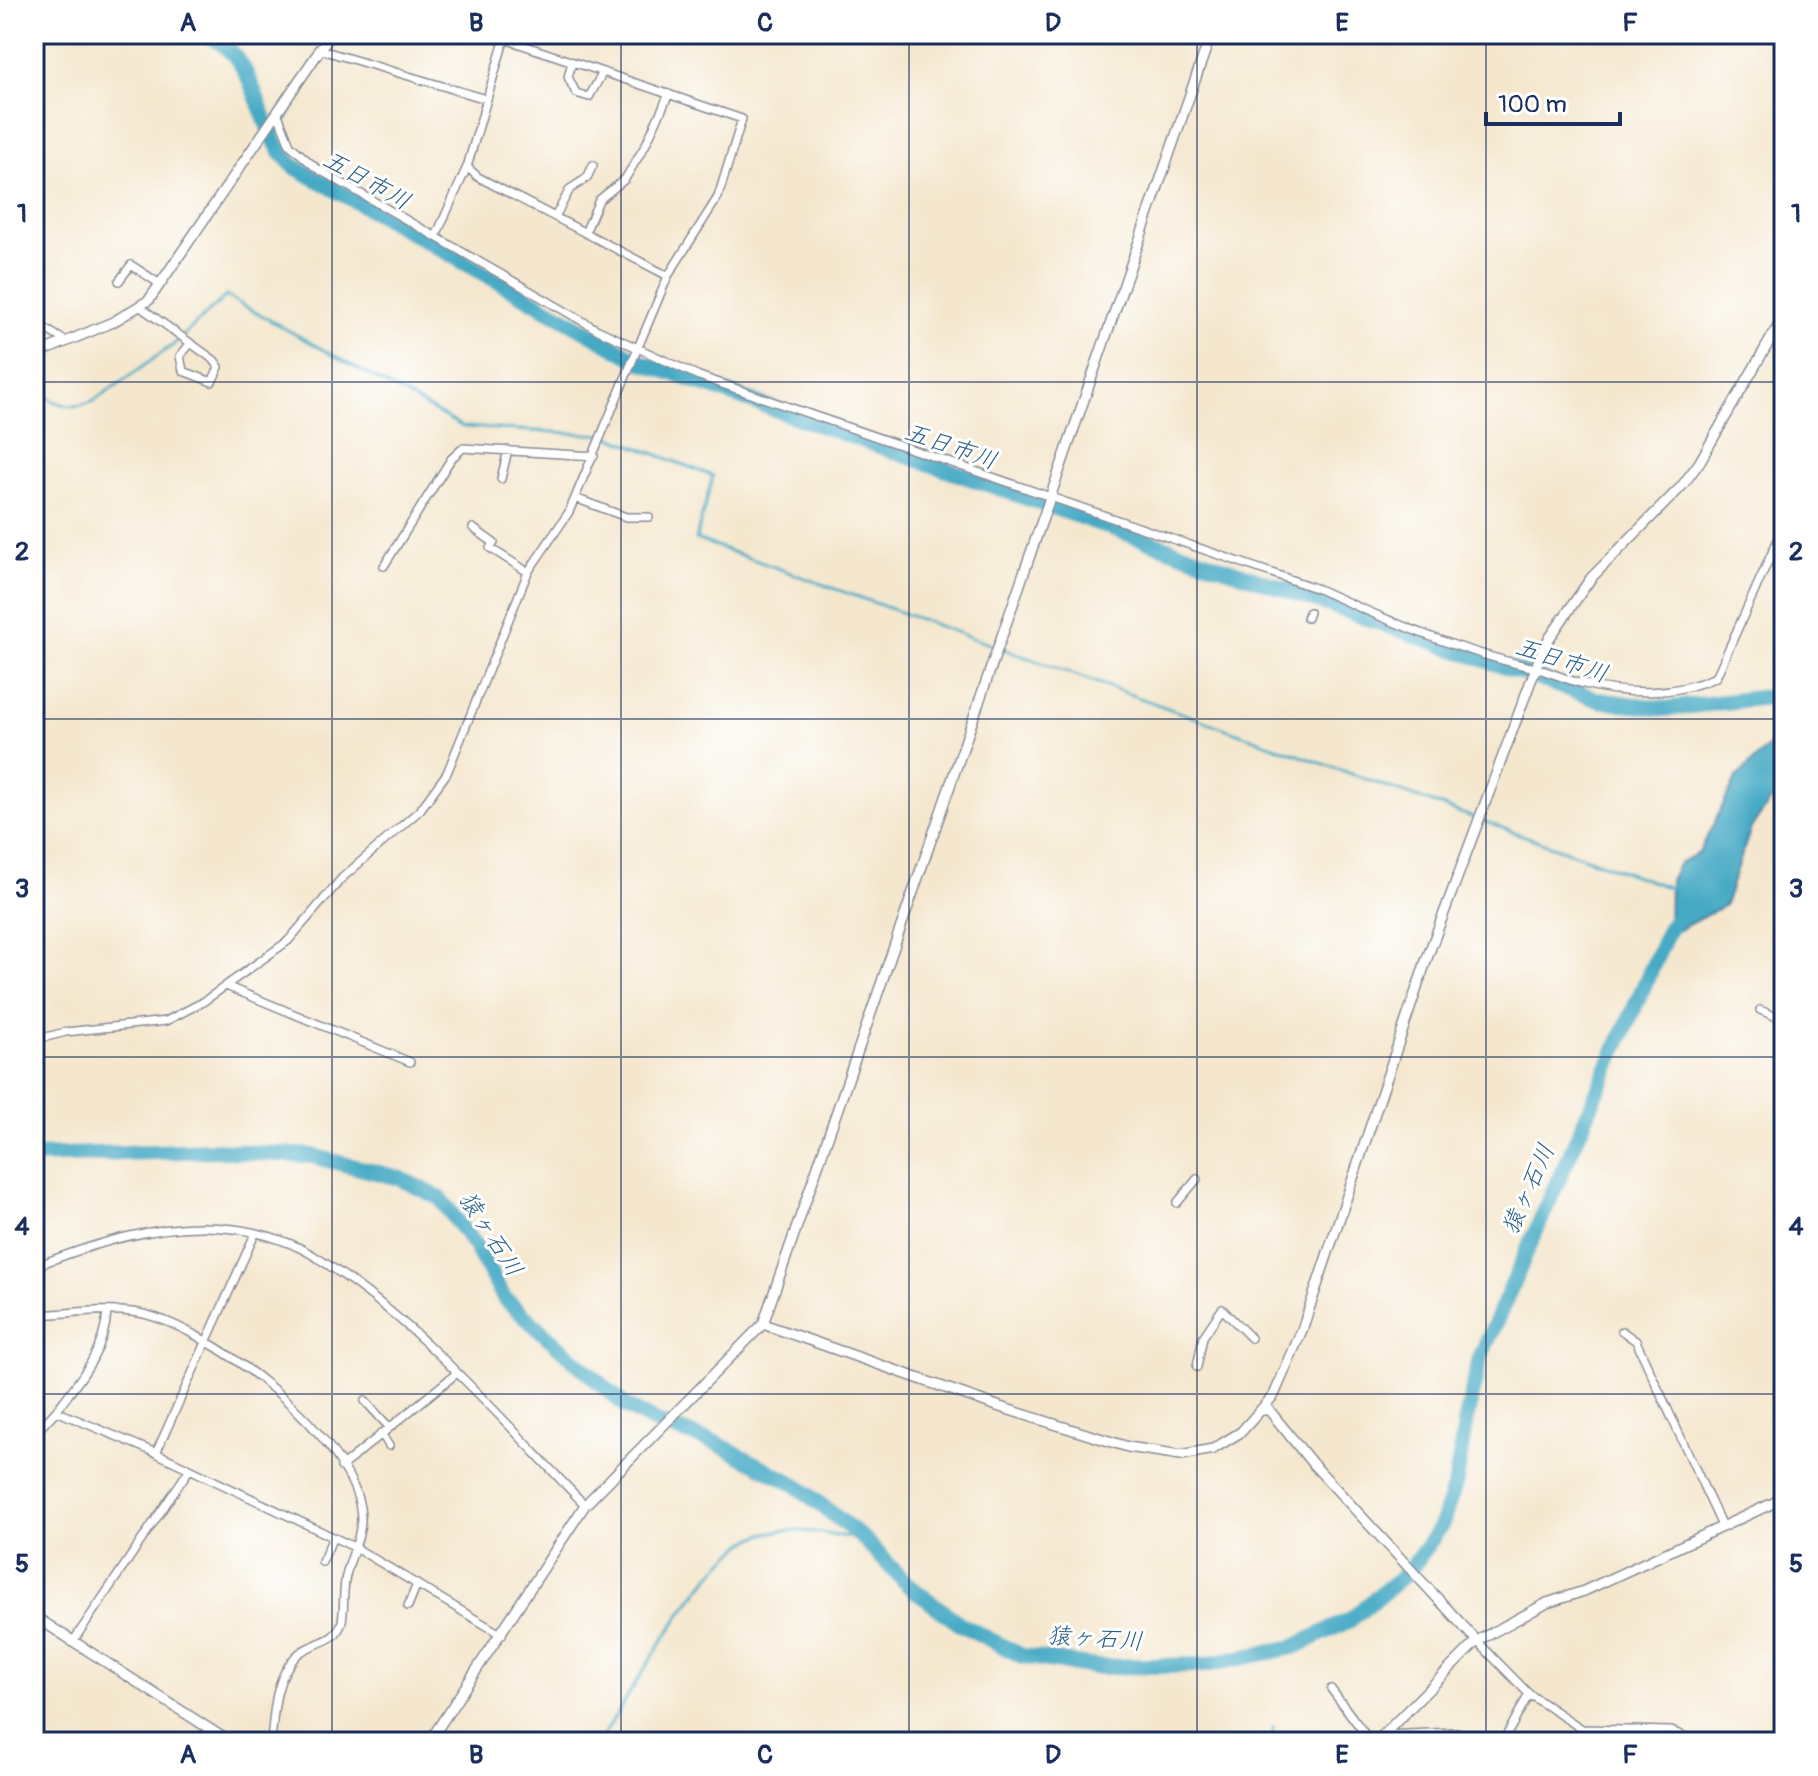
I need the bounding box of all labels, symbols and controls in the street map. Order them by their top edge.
text: A [180,7,197,39]
text: B [469,7,483,39]
text: C [757,7,773,39]
text: D [1045,7,1061,39]
text: E [1335,7,1349,39]
text: F [1622,7,1638,39]
scale bar [1486,76,1620,126]
text: 100 m [1498,90,1567,119]
water label: 五日市川 [318,144,416,216]
text: 1 [17,198,27,230]
text: 1 [1791,198,1801,230]
water label: 五日市川 [901,417,1001,476]
text: 2 [15,536,29,568]
text: 2 [1789,536,1803,568]
water label: 五日市川 [1512,632,1612,689]
text: 3 [15,873,29,905]
text: 3 [1789,873,1803,905]
water label: 猿ヶ石川 [1496,1139,1561,1239]
water label: 猿ヶ石川 [452,1186,529,1282]
text: 4 [14,1211,30,1243]
text: 4 [1788,1211,1804,1243]
text: 5 [15,1548,29,1580]
text: 5 [1789,1548,1803,1580]
water label: 猿ヶ石川 [1046,1621,1144,1656]
text: A [180,1739,197,1771]
text: B [469,1739,483,1771]
text: C [757,1739,773,1771]
text: D [1045,1739,1061,1771]
text: E [1335,1739,1349,1771]
text: F [1622,1739,1638,1771]

